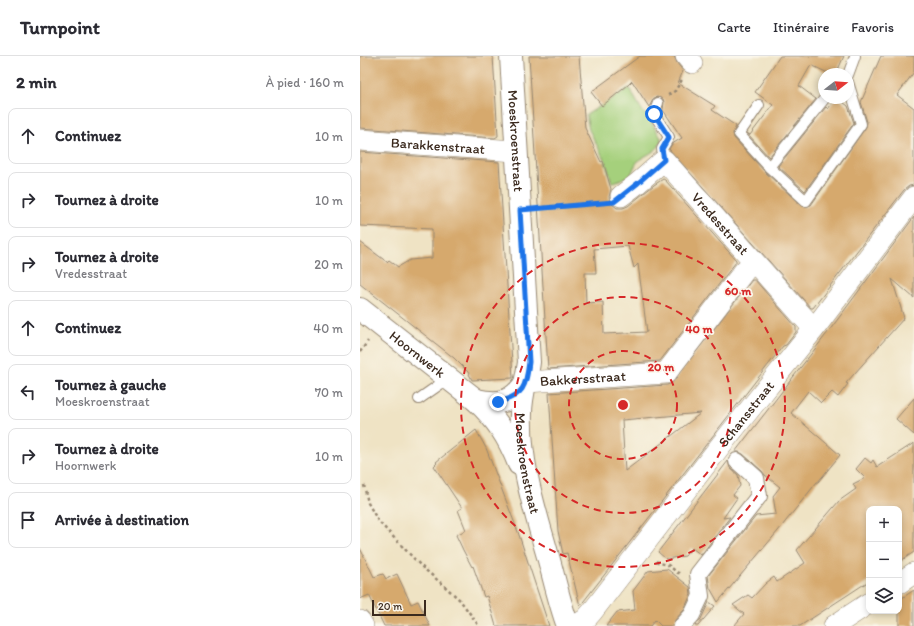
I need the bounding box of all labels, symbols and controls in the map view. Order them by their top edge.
text: Turnpoint [20,16,100,39]
text: Carte [717,19,751,36]
text: Itinéraire [773,19,829,36]
text: Favoris [851,19,894,36]
north arrow [818,68,854,104]
text: 2 min [16,72,56,92]
text: À pied · 160 m [266,75,344,90]
street label: Moeskroenstraat [505,89,527,192]
route start [645,105,663,123]
icon: ahead [17,125,39,147]
text: Continuez [55,127,121,145]
text: 10 m [315,129,343,144]
street label: Barakkenstraat [390,134,485,157]
icon: right [17,189,39,211]
street label: Vredesstraat [688,189,753,258]
text: Tournez à droite [55,191,159,209]
text: 10 m [315,193,343,208]
text: Tournez à droite [55,248,159,266]
icon: right [17,253,39,275]
text: 20 m [314,257,343,272]
text: Vredesstraat [55,266,127,281]
text: 60 m [725,284,752,298]
icon: ahead [17,317,39,339]
text: Continuez [55,319,121,337]
text: 40 m [313,321,343,336]
text: 40 m [685,322,714,336]
street label: Hoornwerk [386,327,449,381]
text: 20 m [648,360,675,374]
street label: Bakkersstraat [539,367,626,390]
text: Tournez à gauche [55,376,166,394]
street label: Schansstraat [714,378,777,450]
icon: left [17,381,39,403]
text: 70 m [315,385,343,400]
route end [489,393,507,411]
text: Moeskroenstraat [55,394,150,409]
centre of rings [616,398,630,412]
street label: Moeskroenstraat [512,413,544,516]
text: Tournez à droite [55,440,159,458]
icon: right [17,445,39,467]
text: 10 m [315,449,343,464]
text: Hoornwerk [55,458,116,473]
map controls [866,506,902,614]
button: + [866,506,902,542]
icon: arrive [17,509,39,531]
text: Arrivée à destination [55,511,189,529]
button: − [866,542,902,578]
button: layers [866,578,902,614]
scale bar [372,598,426,617]
text: 20 m [378,600,402,613]

